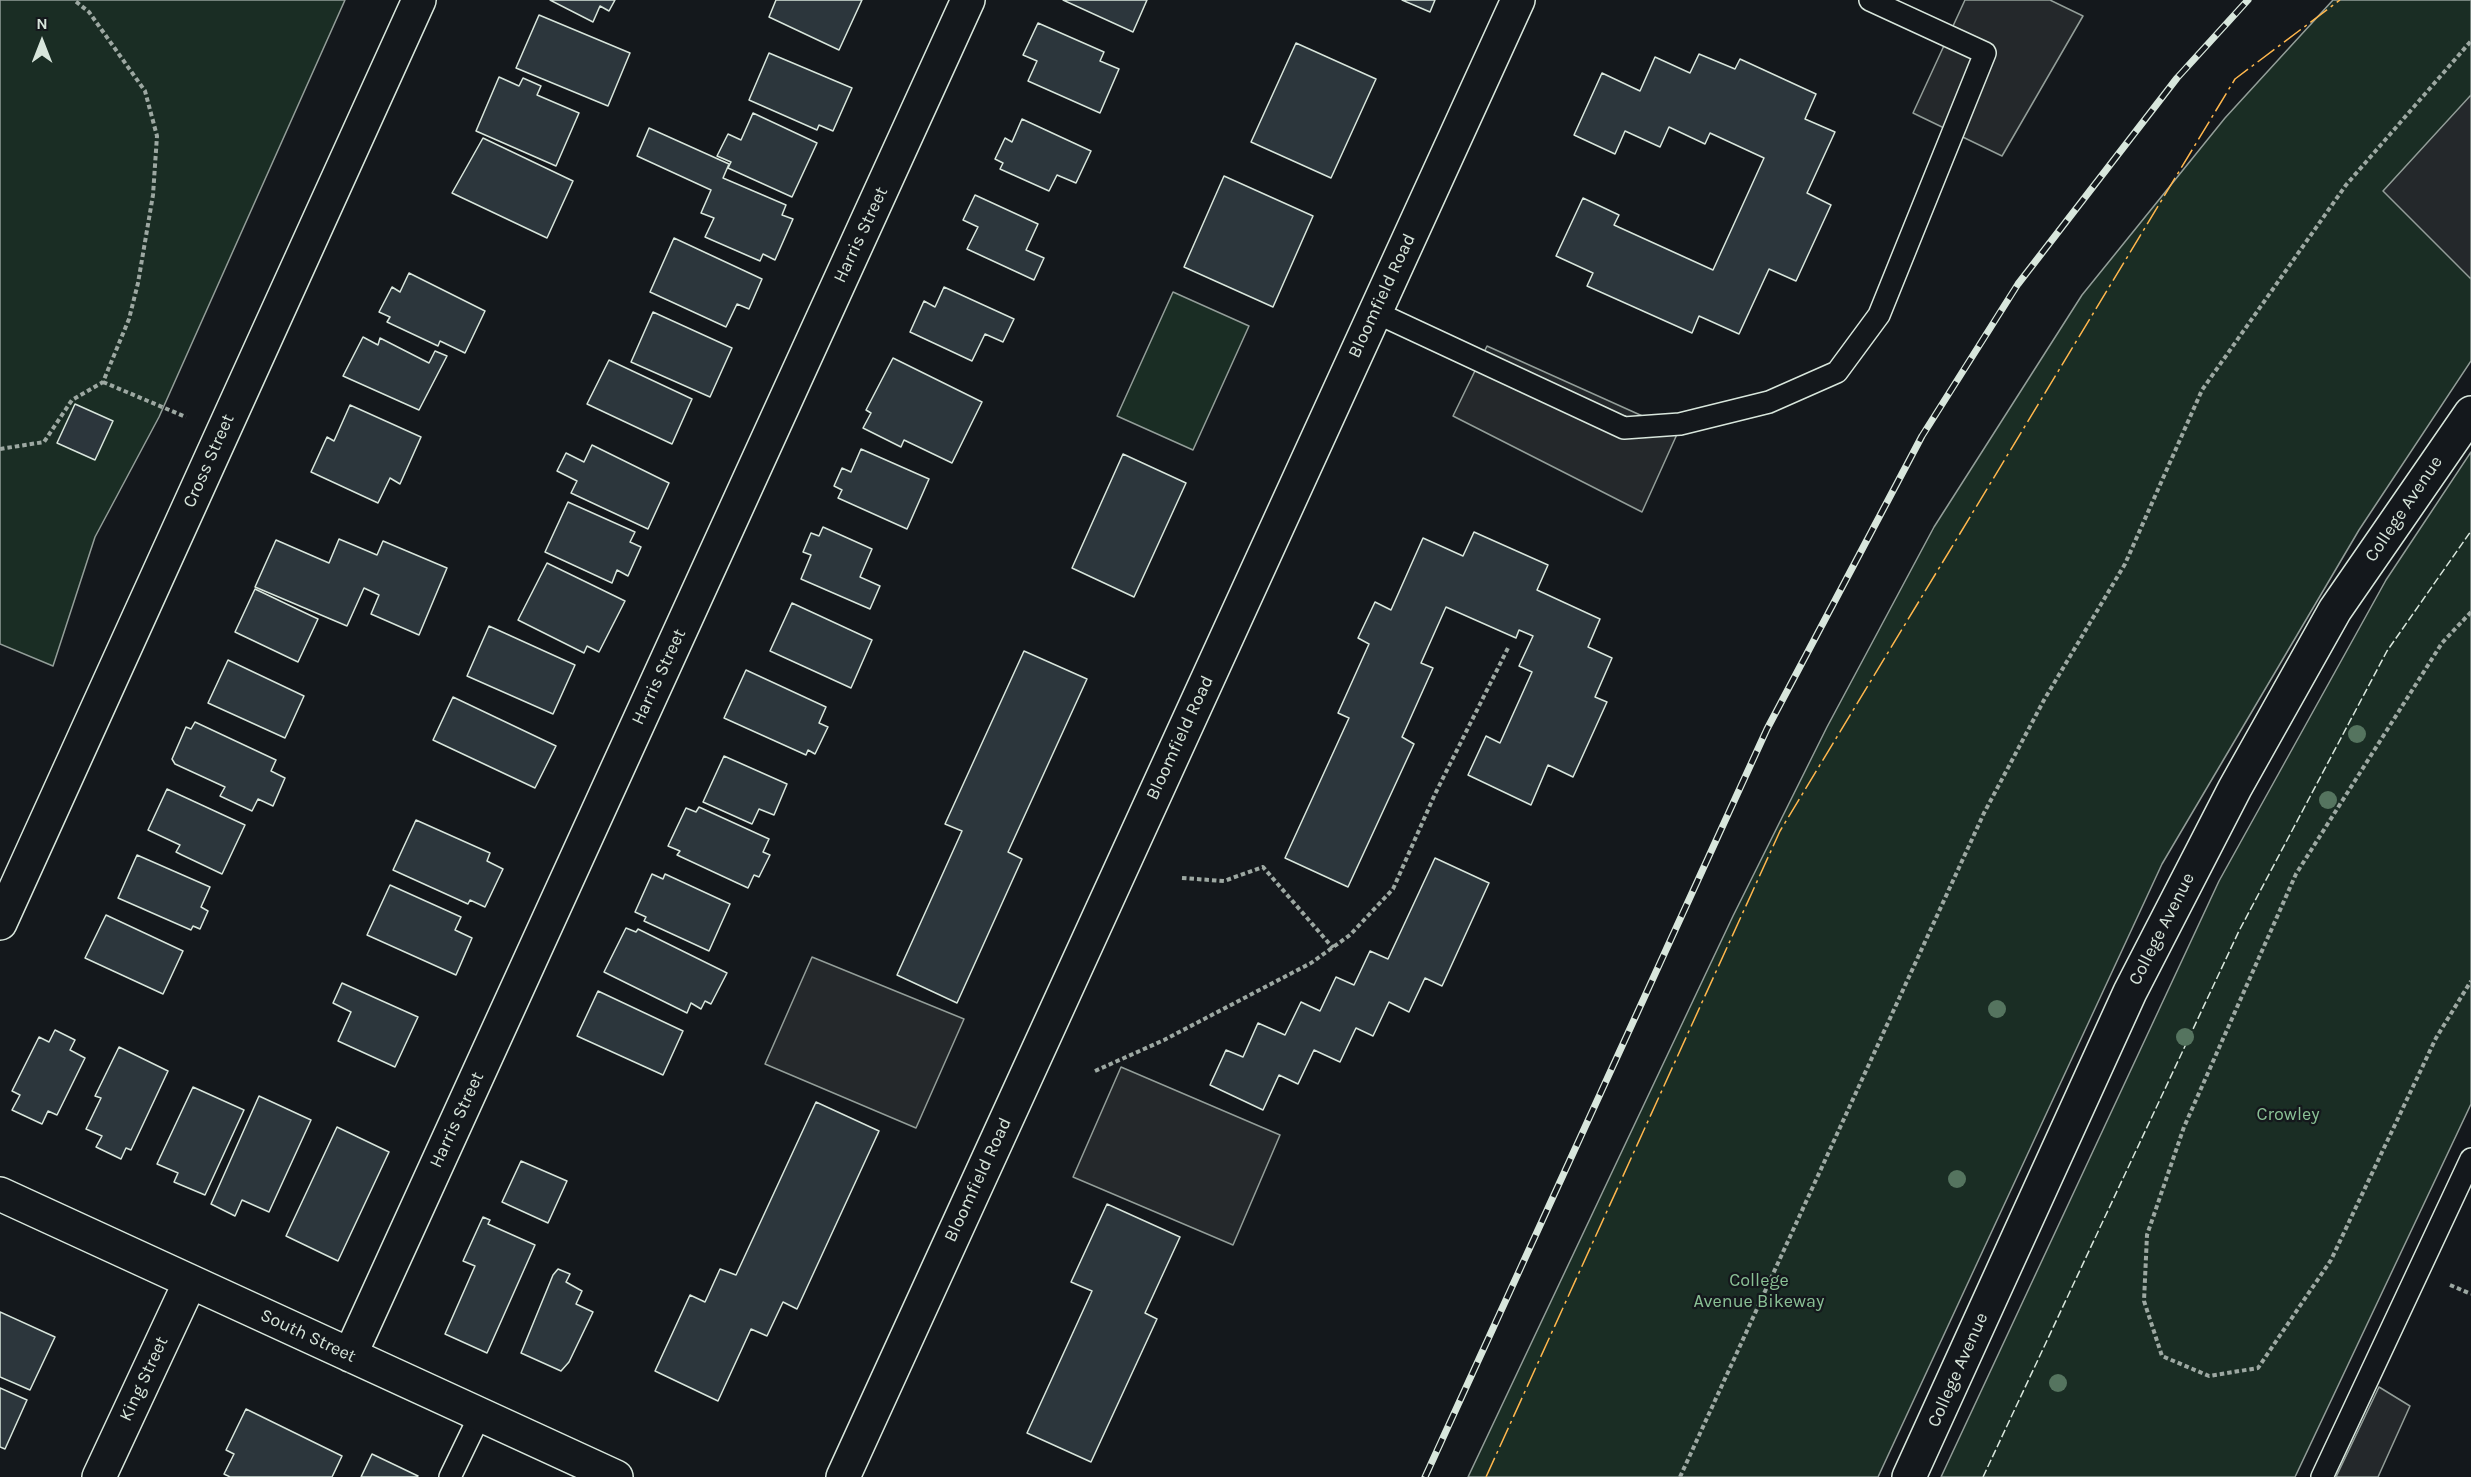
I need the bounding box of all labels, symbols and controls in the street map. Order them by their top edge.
north arrow [12,12,72,72]
text: N [36,14,48,33]
street label: Harris Street [829,184,893,286]
street label: Bloomfield Road [1344,230,1420,362]
street label: Cross Street [179,411,239,511]
street label: College Avenue [2361,452,2447,566]
street label: Harris Street [627,626,691,728]
street label: Bloomfield Road [1142,672,1218,804]
street label: College Avenue [2124,869,2200,989]
street label: Harris Street [425,1069,489,1171]
park label: Crowley [2256,1104,2320,1126]
street label: Bloomfield Road [940,1114,1016,1246]
park label: College Avenue Bikeway [1694,1270,1824,1312]
street label: South Street [257,1304,359,1368]
street label: College Avenue [1923,1309,1993,1431]
street label: King Street [115,1333,173,1425]

